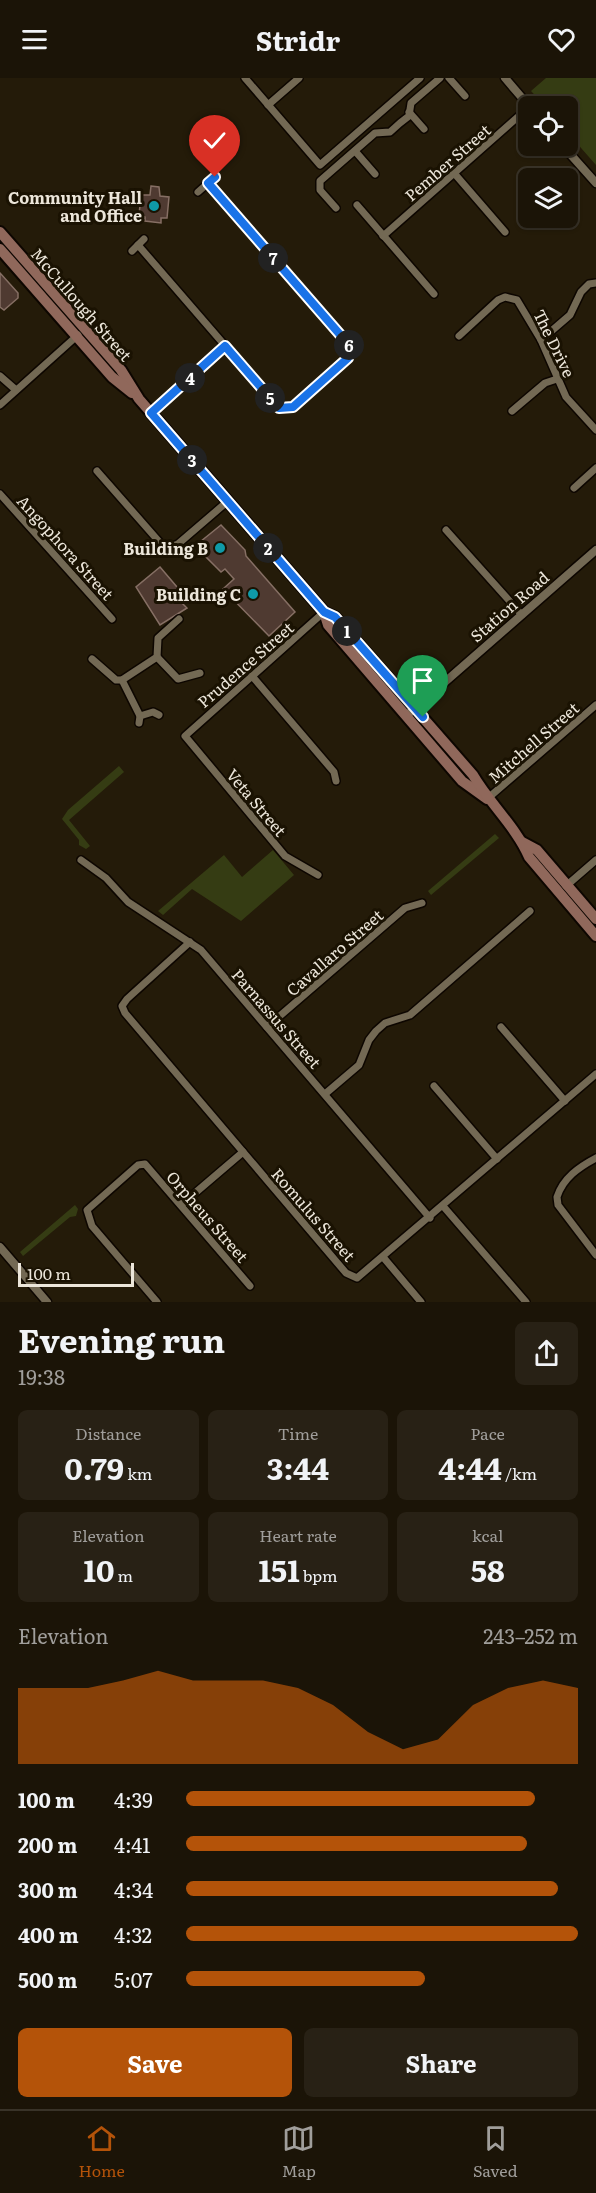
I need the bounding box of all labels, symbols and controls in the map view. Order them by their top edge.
text: Stridr [256,19,340,59]
icon: menu [18,23,51,56]
icon: heart [545,23,578,56]
map controls [518,96,578,228]
button: locate [518,96,578,156]
pin [189,115,240,177]
street label: Pember Street [399,117,496,206]
icon: check [198,124,231,157]
button: layers [518,168,578,228]
place label: Community Hall and Office [8,185,142,227]
marker: Community Hall and Office [147,199,161,213]
street label: McCullough Street [26,242,138,366]
pin: 7 [258,243,288,273]
text: 7 [269,246,277,270]
street label: The Drive [528,305,582,381]
pin: 6 [334,330,364,360]
text: 6 [344,333,354,357]
pin: 4 [175,363,205,393]
text: 4 [185,366,195,390]
pin: 5 [255,383,285,413]
text: 5 [266,386,274,410]
pin: 3 [177,445,207,475]
text: 3 [188,448,196,472]
street label: Angophora Street [12,489,120,605]
pin: 2 [253,533,283,563]
place label: Building B [123,536,208,560]
text: 2 [264,536,272,560]
marker: Building B [213,541,227,555]
street label: Station Road [464,565,554,647]
place label: Building C [156,582,241,606]
marker: Building C [246,587,260,601]
street label: Prudence Street [192,615,299,713]
pin: 1 [332,616,362,646]
text: 1 [344,619,350,643]
pin [397,655,448,717]
icon: arrive [406,664,439,697]
street label: Mitchell Street [482,695,584,788]
street label: Veta Street [221,763,293,842]
street label: Cavallaro Street [280,903,388,1001]
street label: Parnassus Street [227,963,328,1074]
street label: Romulus Street [267,1162,362,1266]
street label: Orpheus Street [161,1165,255,1267]
scale bar [18,1260,134,1288]
text: 100 m [27,1261,71,1285]
text: Evening run [18,1314,225,1363]
button: share [515,1322,578,1385]
text: 19:38 [18,1361,65,1391]
text: Distance [75,1421,141,1445]
text: Time [278,1421,318,1445]
text: Pace [470,1421,505,1445]
text: 0.79 [64,1445,124,1489]
text: 3:44 [267,1445,329,1489]
text: 4:44 [438,1445,502,1489]
text: km [124,1461,152,1485]
text: /km [502,1461,537,1485]
text: Elevation [72,1523,145,1547]
text: Heart rate [259,1523,337,1547]
text: kcal [472,1523,503,1547]
text: 10 [84,1547,114,1591]
text: 151 [258,1547,300,1591]
text: 58 [471,1547,505,1591]
text: m [114,1563,133,1587]
text: bpm [300,1563,338,1587]
text: Elevation [18,1620,108,1650]
text: 243–252 m [483,1620,578,1650]
text: 100 m [18,1784,75,1814]
text: 4:39 [114,1784,153,1814]
text: 200 m [18,1829,77,1859]
text: 4:41 [114,1829,150,1859]
text: 300 m [18,1874,78,1904]
text: 4:34 [114,1874,153,1904]
text: 400 m [18,1919,79,1949]
text: 4:32 [114,1919,152,1949]
text: 500 m [18,1964,77,1994]
text: 5:07 [114,1964,153,1994]
button: Save [18,2028,292,2097]
button: Share [304,2028,578,2097]
tab: Home [79,2122,125,2182]
tab: Map [282,2122,316,2182]
tab: Saved [473,2122,517,2182]

